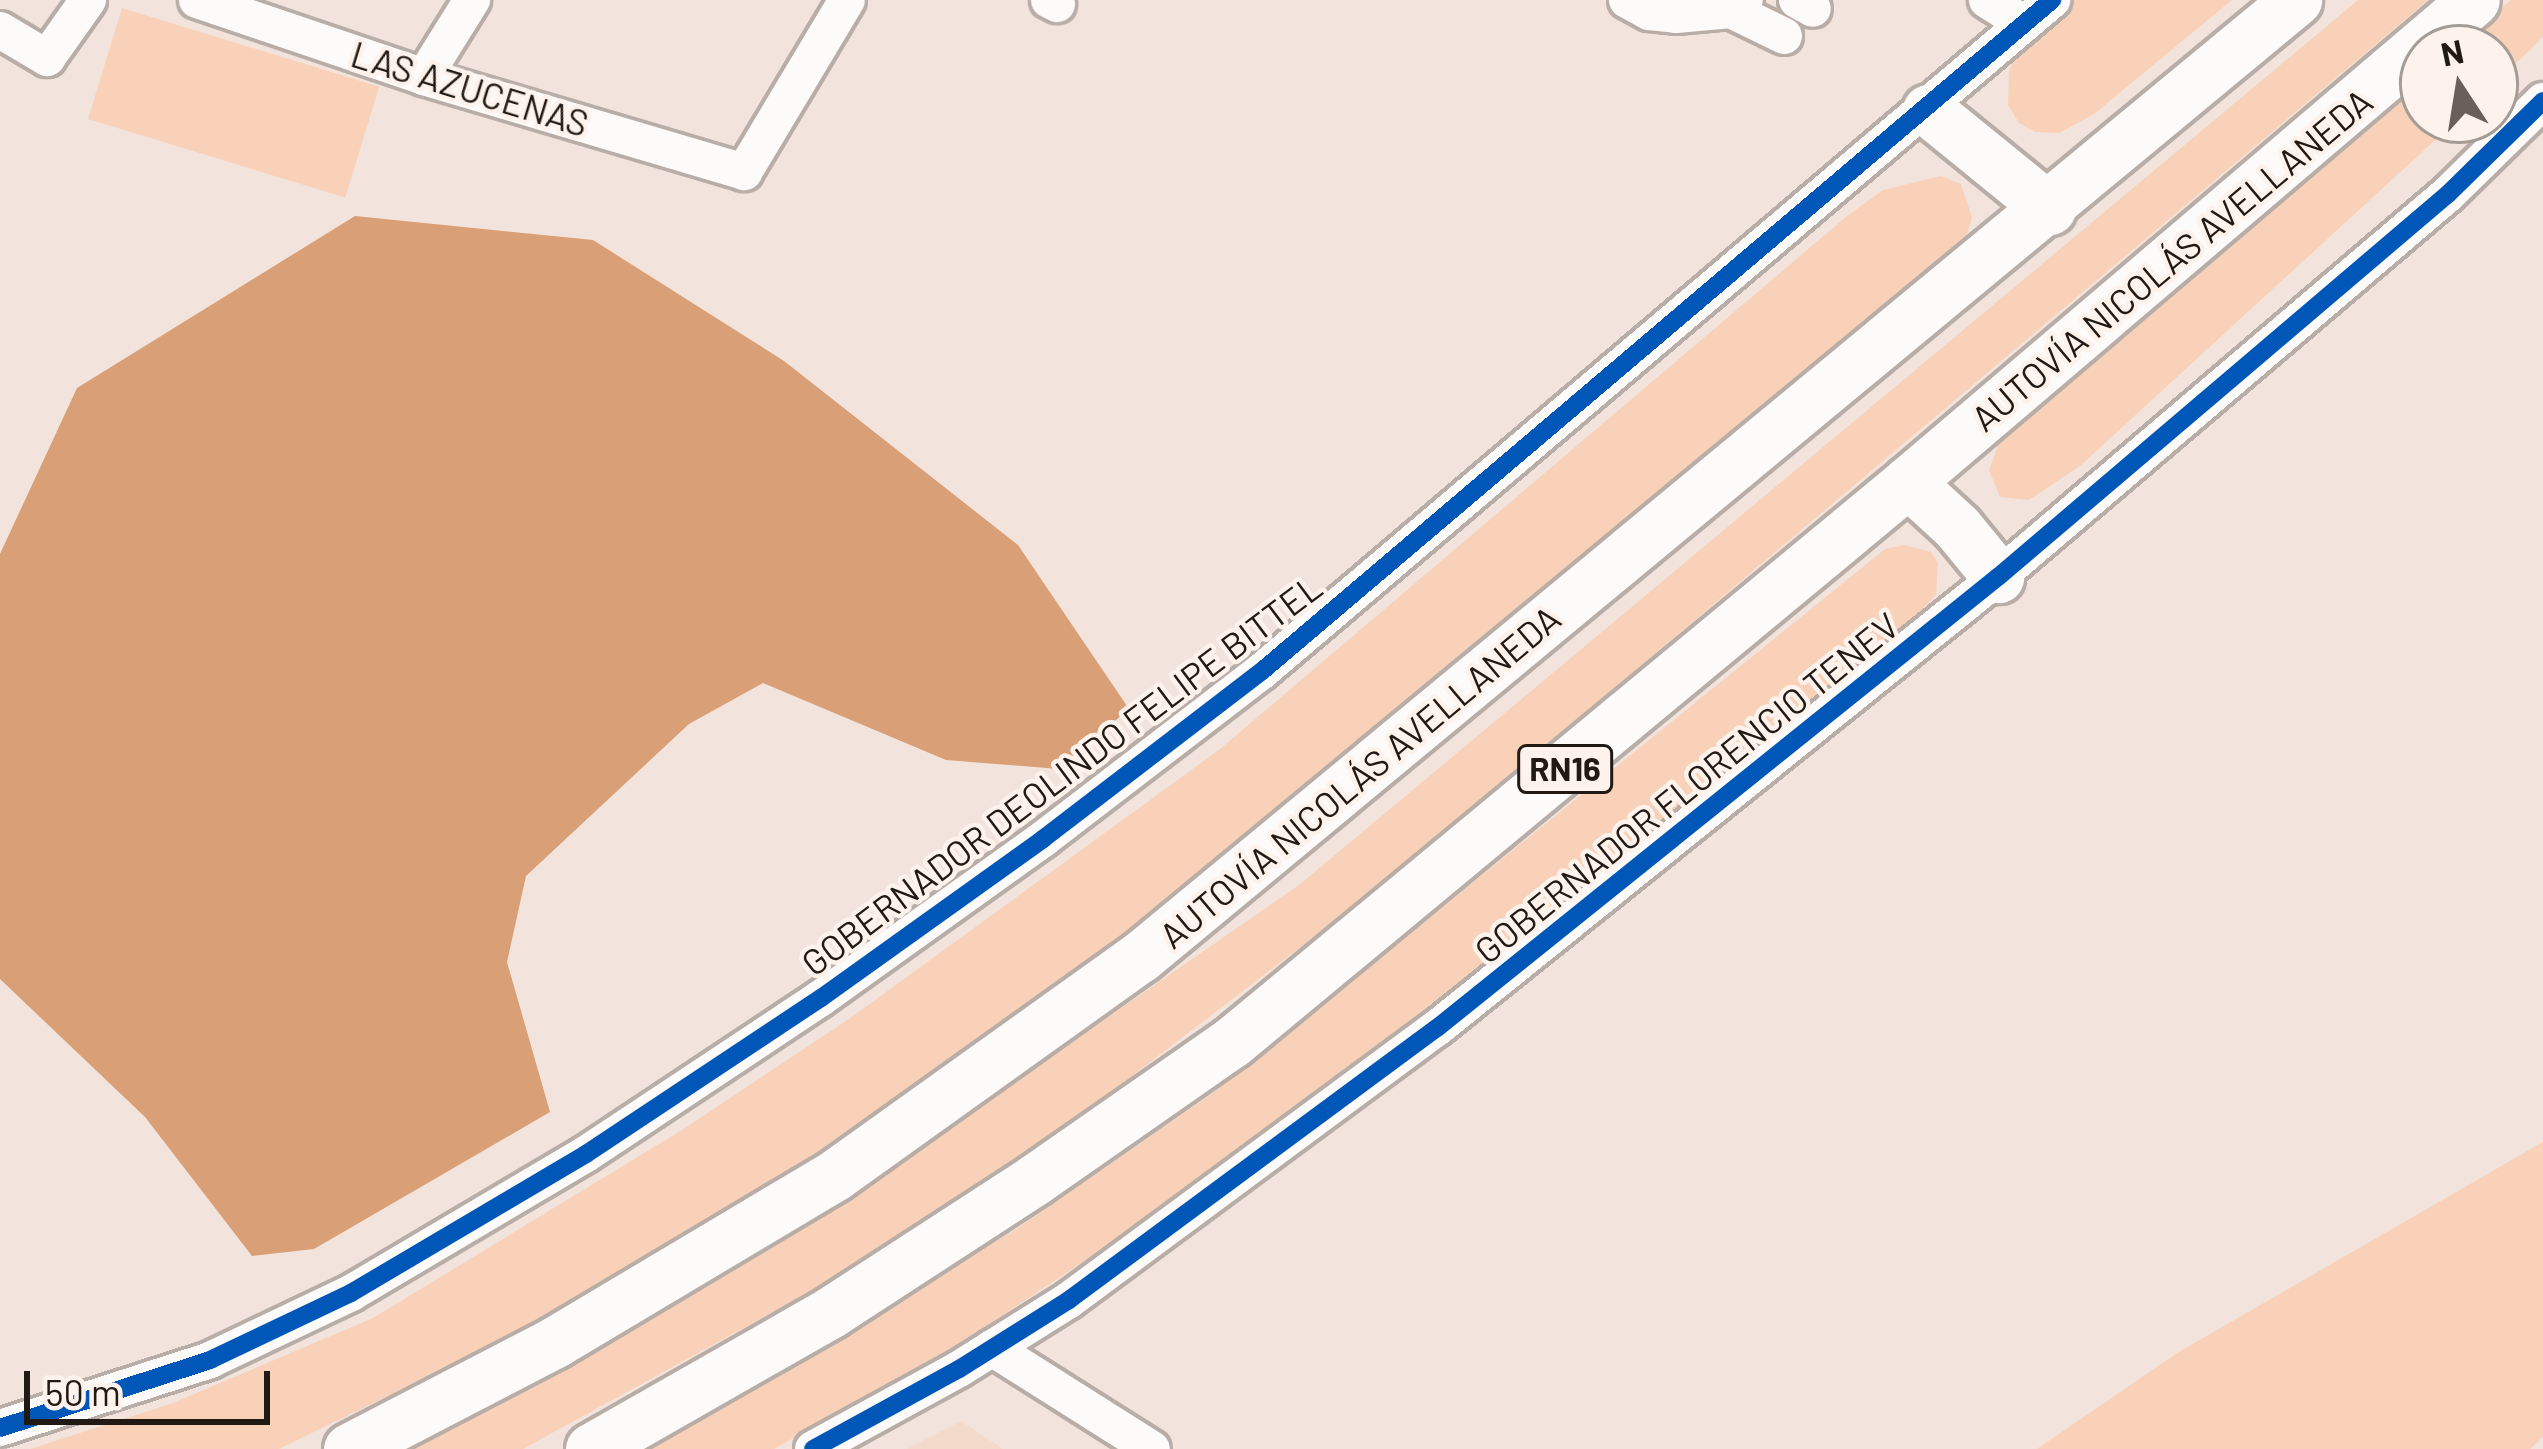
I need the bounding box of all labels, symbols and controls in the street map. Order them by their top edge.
north arrow [2399,24,2519,144]
text: N [2437,30,2467,74]
street label: LAS AZUCENAS [346,31,594,145]
street label: AUTOVÍA NICOLÁS AVELLANEDA [1962,79,2380,439]
street label: GOBERNADOR DEOLINDO FELIPE BITTEL [792,564,1330,984]
street label: AUTOVÍA NICOLÁS AVELLANEDA [1150,596,1568,956]
street label: GOBERNADOR FLORENCIO TENEV [1465,603,1907,971]
road number: RN16 [1517,742,1613,796]
scale bar [30,1347,276,1421]
text: 50 m [45,1370,121,1413]

